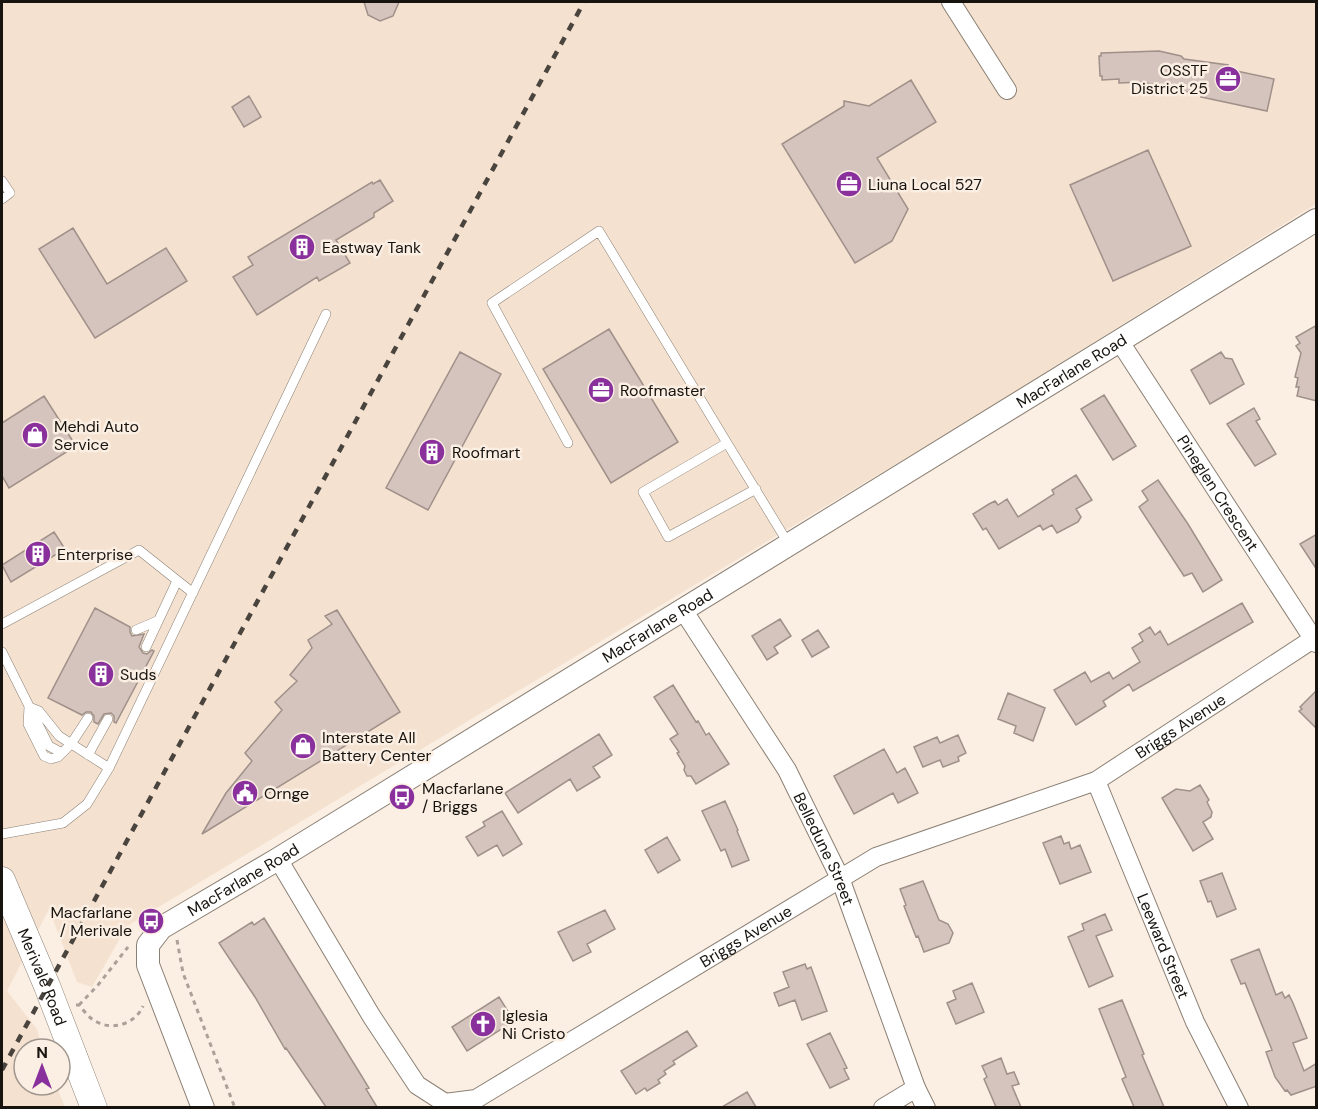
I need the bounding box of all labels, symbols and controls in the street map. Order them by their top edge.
place label: OSSTF District 25 [1131,60,1208,99]
office icon: OSSTF District 25 [1213,64,1243,94]
office icon: Liuna Local 527 [834,169,864,199]
place label: Liuna Local 527 [868,174,982,195]
building icon: Eastway Tank [287,232,317,262]
place label: Eastway Tank [322,237,421,258]
street label: MacFarlane Road [1012,329,1131,413]
office icon: Roofmaster [586,375,616,405]
place label: Roofmaster [620,380,705,401]
place label: Mehdi Auto Service [54,416,139,455]
shop icon: Mehdi Auto Service [20,420,50,450]
street label: Pineglen Crescent [1172,431,1263,555]
building icon: Roofmart [417,437,447,467]
place label: Roofmart [452,442,521,463]
building icon: Enterprise [23,539,53,569]
place label: Enterprise [57,544,133,565]
street label: MacFarlane Road [598,584,717,668]
building icon: Suds [86,659,116,689]
place label: Suds [120,664,157,685]
street label: Briggs Avenue [1131,689,1230,763]
place label: Interstate All Battery Center [322,727,431,766]
shop icon: Interstate All Battery Center [288,731,318,761]
public building icon: Ornge [230,778,260,808]
place label: Macfarlane / Briggs [422,778,504,817]
bus stop icon: Macfarlane / Briggs [387,782,417,812]
place label: Ornge [264,783,309,804]
street label: Belledune Street [789,789,859,908]
street label: MacFarlane Road [184,839,303,921]
street label: Leeward Street [1132,890,1194,1002]
street label: Briggs Avenue [696,900,796,972]
place label: Macfarlane / Merivale [50,902,132,941]
bus stop icon: Macfarlane / Merivale [136,906,166,936]
street label: Merivale Road [13,925,71,1029]
place label: Iglesia Ni Cristo [502,1005,566,1044]
church icon: Iglesia Ni Cristo [468,1009,498,1039]
north arrow [12,1037,72,1097]
text: N [36,1042,48,1063]

